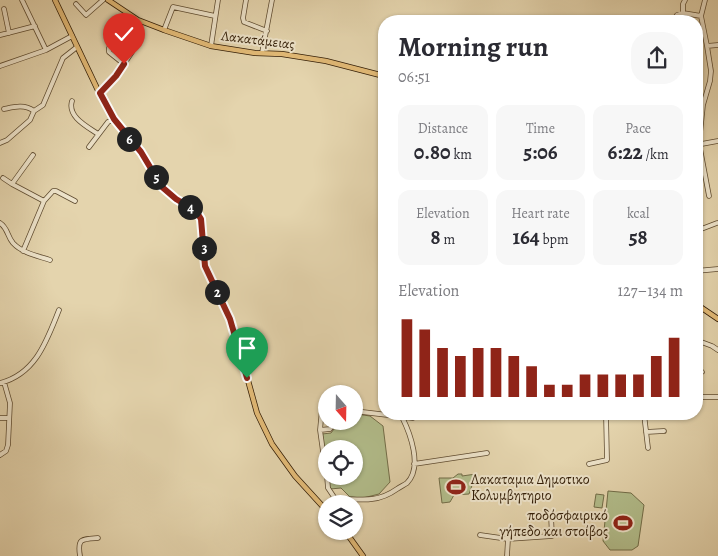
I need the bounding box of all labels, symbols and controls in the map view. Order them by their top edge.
pin [103,13,145,64]
icon: check [110,20,138,48]
street label: Λακατάμειας [219,26,296,54]
text: Morning run [398,28,548,66]
button: share [631,32,683,84]
text: 06:51 [398,66,430,88]
text: Distance [418,119,468,138]
text: Time [526,119,555,138]
text: Pace [625,119,651,138]
pin: 6 [116,126,142,152]
text: 6 [126,130,133,149]
text: 0.80 [414,138,451,166]
text: 5:06 [523,138,558,166]
text: 6:22 [608,138,643,166]
text: km [451,145,472,164]
text: /km [643,145,669,164]
pin: 5 [144,164,168,190]
text: 5 [154,168,159,187]
pin: 4 [178,194,202,220]
text: 4 [187,198,194,217]
text: Elevation [416,204,470,223]
text: Heart rate [511,204,570,223]
text: kcal [627,204,649,223]
text: 8 [431,223,441,251]
text: 164 [512,223,540,251]
text: 58 [629,223,648,251]
text: m [441,230,455,249]
text: bpm [540,230,569,249]
pin: 3 [192,236,216,260]
text: 3 [201,239,208,258]
pin: 2 [204,280,230,304]
text: Elevation [398,280,459,302]
text: 127–134 m [618,280,683,302]
text: 2 [214,283,221,302]
pin [226,327,268,378]
icon: arrive [233,334,261,362]
north arrow [318,385,362,430]
map controls [318,385,363,540]
button: locate [318,440,363,485]
place label: Λακαταμια Δημοτικο Κολυμβητηριο [470,470,590,505]
sports icon: Λακαταμια Δημοτικο Κολυμβητηριο [445,476,467,498]
button: layers [318,495,363,540]
place label: ποδόσφαιρικό γήπεδο και στοίβος [499,506,608,541]
sports icon: ποδόσφαιρικό γήπεδο και στοίβος [612,512,634,534]

